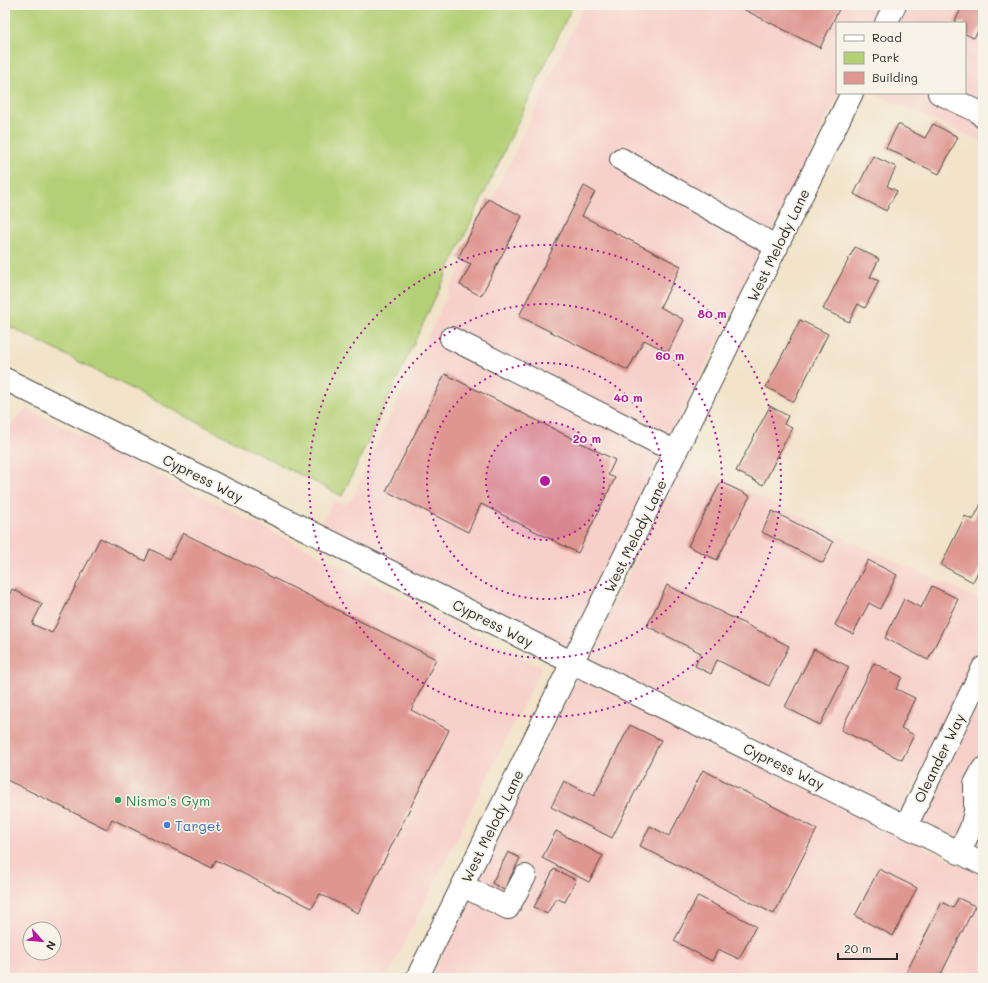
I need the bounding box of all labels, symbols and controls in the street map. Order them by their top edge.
legend [836,22,966,94]
text: Road [872,29,902,45]
text: Park [872,49,899,65]
text: Building [872,69,918,85]
street label: West Melody Lane [742,185,814,305]
text: 80 m [697,305,727,321]
text: 60 m [656,347,684,363]
text: 40 m [613,389,643,405]
text: 20 m [573,430,601,446]
street label: Cypress Way [159,450,247,506]
centre of rings [538,474,552,488]
street label: West Melody Lane [599,476,671,596]
street label: Cypress Way [449,595,537,651]
street label: Oleander Way [909,710,969,806]
street label: Cypress Way [740,738,828,794]
street label: West Melody Lane [456,766,528,886]
place label: Nismo's Gym [126,791,210,810]
marker: Nismo's Gym [113,795,123,805]
place label: Target [175,816,222,835]
marker: Target [162,820,172,830]
north arrow [22,921,62,961]
scale bar [838,935,897,961]
text: N [43,939,60,953]
text: 20 m [844,940,872,956]

